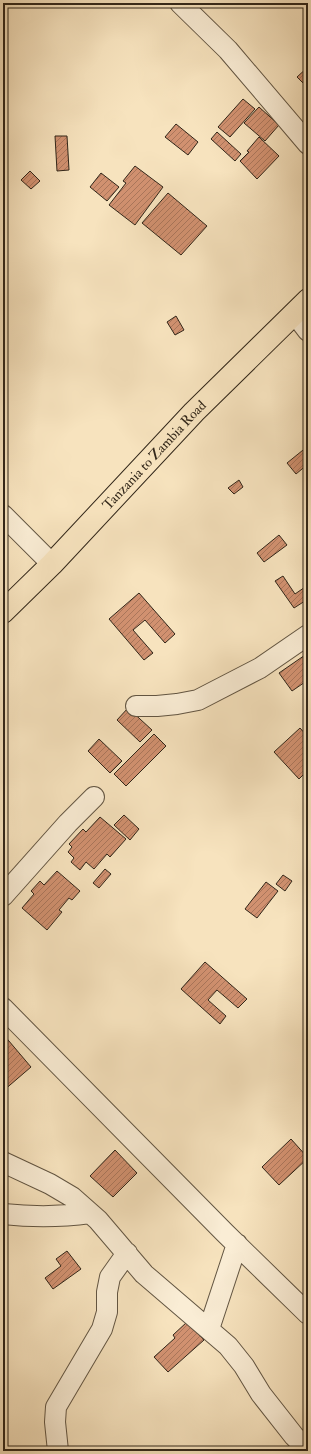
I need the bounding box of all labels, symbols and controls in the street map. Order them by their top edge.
street label: Tanzania to Zambia Road [99,397,210,514]

